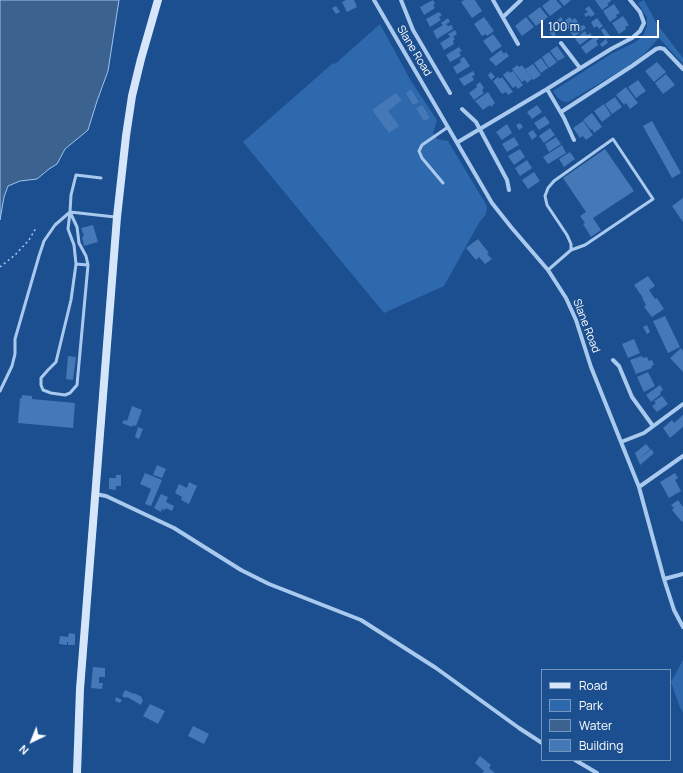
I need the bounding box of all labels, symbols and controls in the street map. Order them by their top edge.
scale bar [543,12,661,38]
text: 100 m [548,18,580,35]
street label: Slane Road [394,23,434,79]
street label: Slane Road [570,297,602,355]
legend [541,669,671,761]
text: Road [579,677,607,694]
text: Park [579,697,603,714]
text: Water [579,717,612,734]
north arrow [12,721,52,761]
text: Building [579,737,623,754]
text: N [15,742,31,758]

